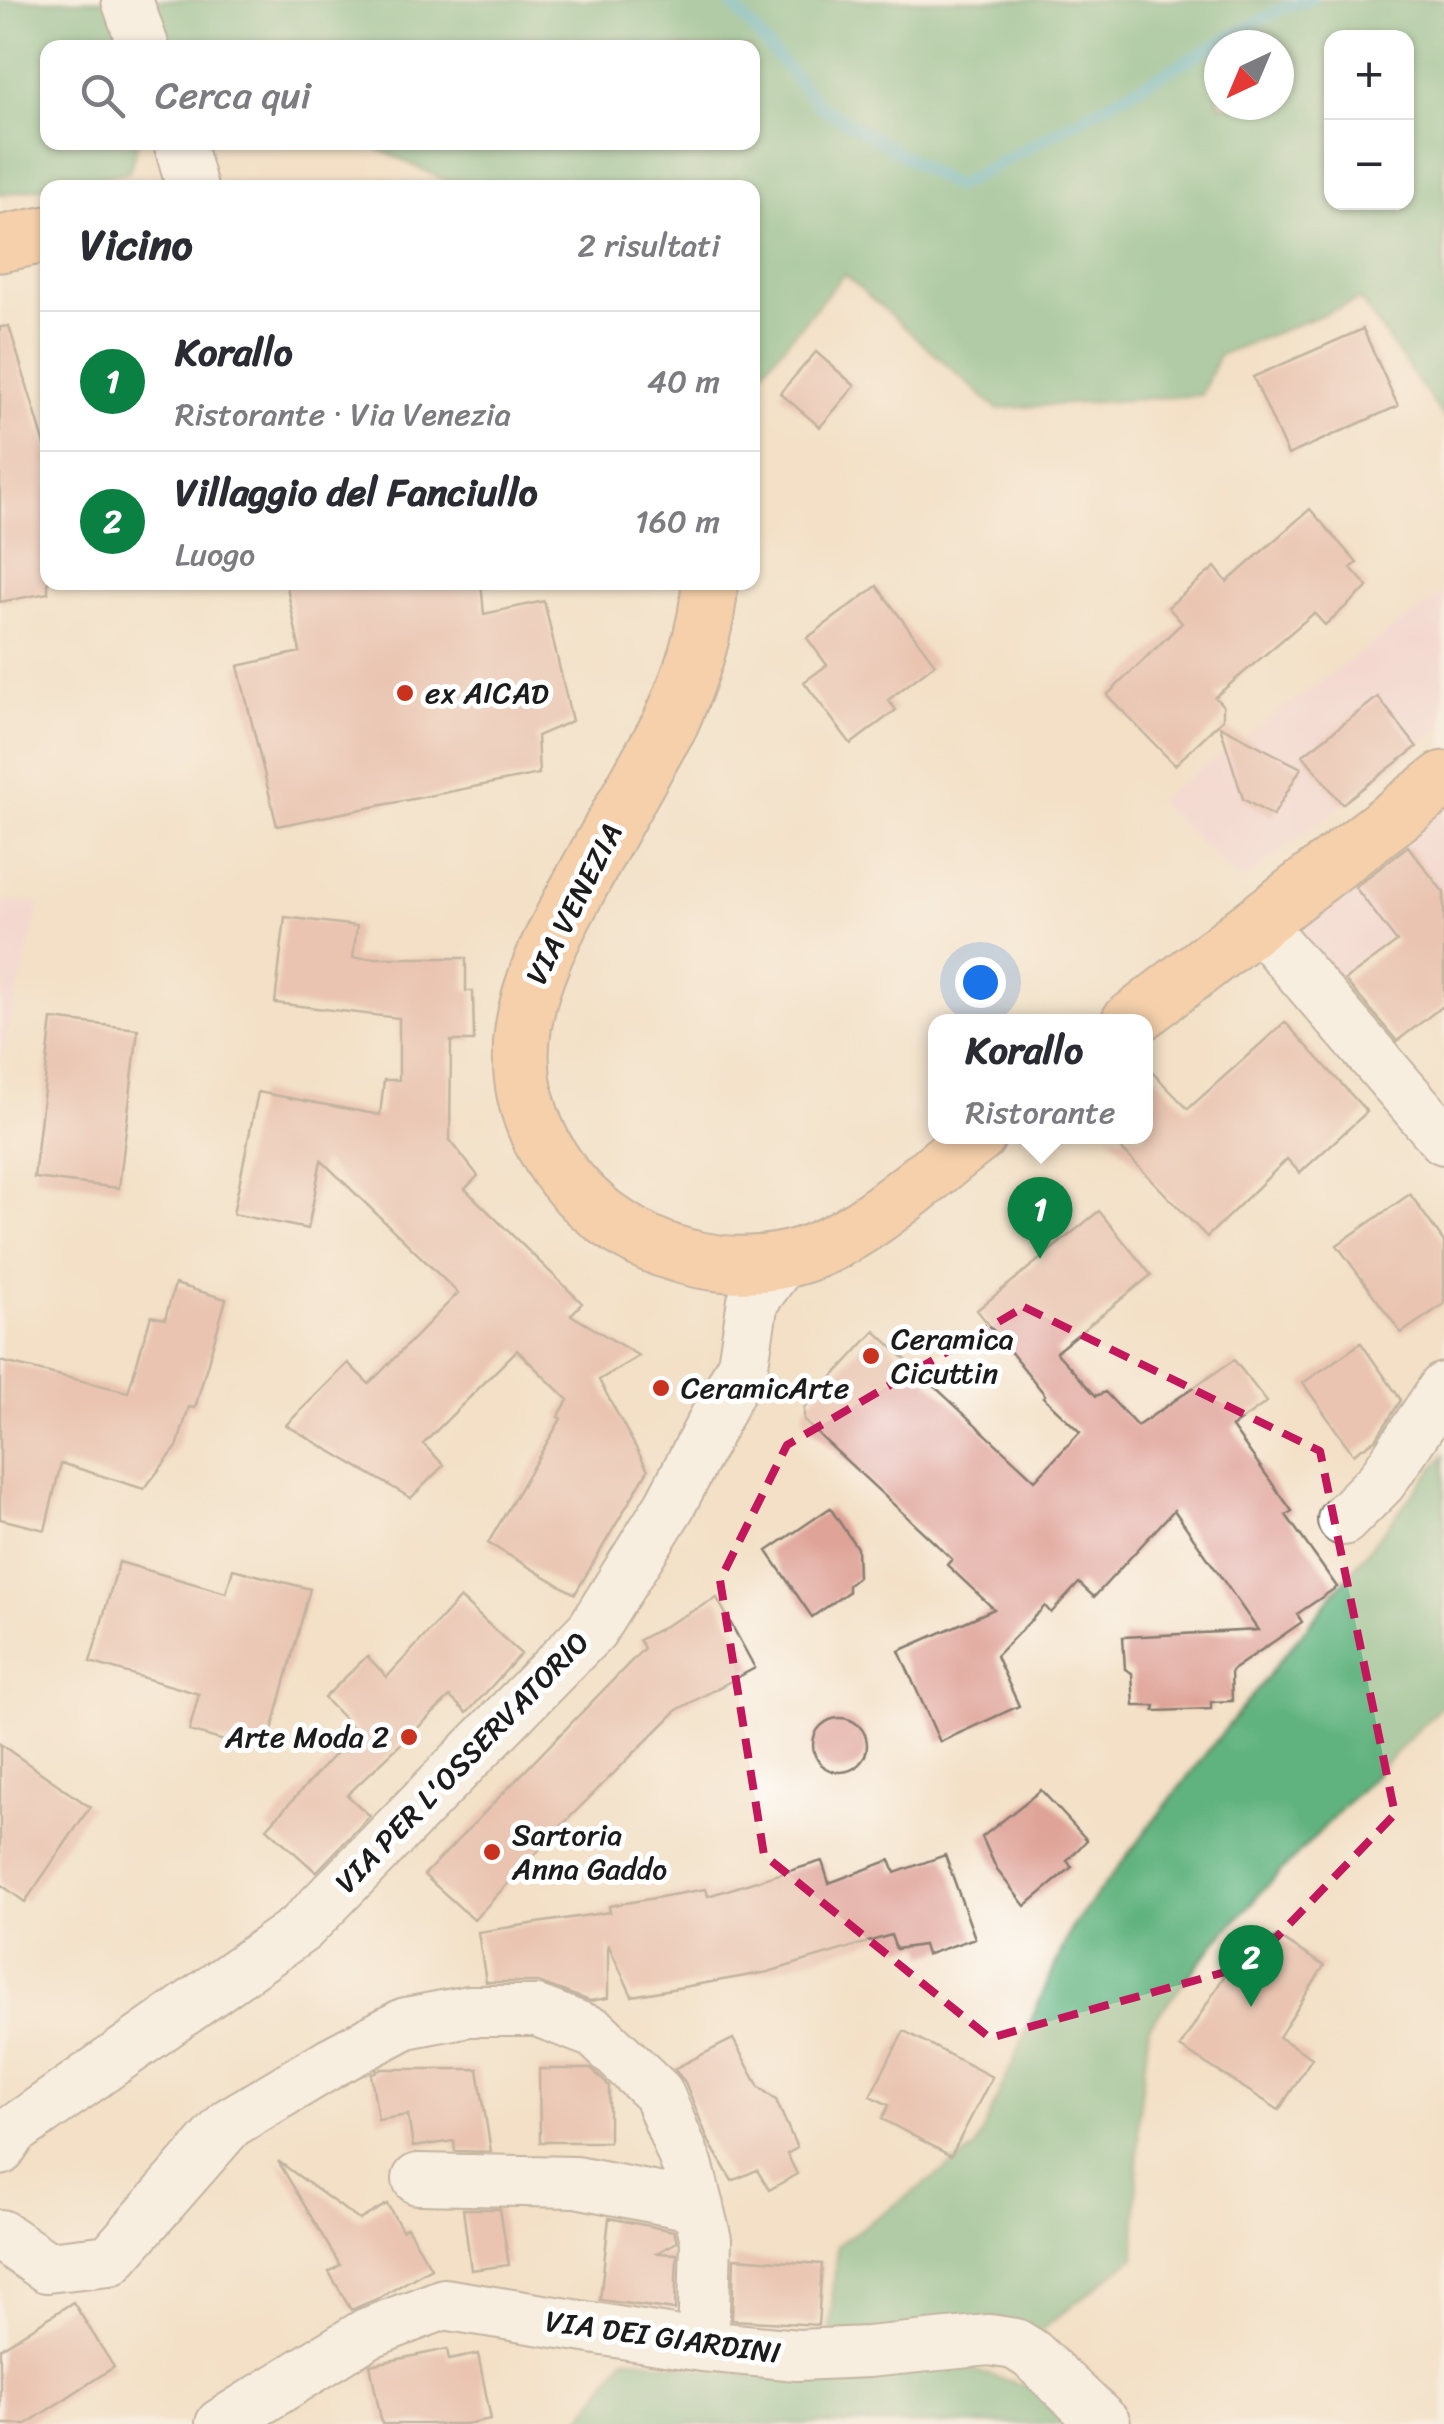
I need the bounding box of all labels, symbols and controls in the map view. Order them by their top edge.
north arrow [1204,30,1294,120]
map controls [1324,30,1414,210]
button: + [1324,30,1414,120]
search box [40,40,760,150]
text: Cerca qui [155,62,311,129]
icon: search [75,68,130,123]
button: − [1324,120,1414,210]
text: Vicino [80,208,193,282]
text: 2 risultati [577,217,720,274]
text: Korallo [175,319,293,386]
text: 1 [106,353,119,410]
text: 40 m [647,353,720,410]
text: Ristorante · Via Venezia [175,386,511,443]
text: Villaggio del Fanciullo [175,459,538,526]
text: 2 [103,493,122,550]
text: 160 m [635,493,720,550]
text: Luogo [175,526,255,583]
place label: ex AICAD [425,666,549,720]
marker: ex AICAD [394,682,416,704]
street label: VIA VENEZIA [510,813,638,995]
your location [955,957,1006,1008]
popup [928,1014,1153,1144]
text: Korallo [965,1017,1083,1084]
text: Ristorante [965,1084,1116,1141]
pin: 1 [1008,1176,1072,1259]
place label: Ceramica Cicuttin [891,1312,1014,1400]
marker: Ceramica Cicuttin [860,1345,882,1367]
place label: CeramicArte [681,1361,849,1415]
marker: CeramicArte [650,1377,672,1399]
street label: VIA PER L'OSSERVATORIO [321,1617,603,1907]
place label: Arte Moda 2 [224,1710,389,1764]
marker: Arte Moda 2 [398,1726,420,1748]
place label: Sartoria Anna Gaddo [511,1808,667,1896]
marker: Sartoria Anna Gaddo [481,1841,503,1863]
pin: 2 [1218,1924,1284,2007]
street label: VIA DEI GIARDINI [542,2294,784,2380]

